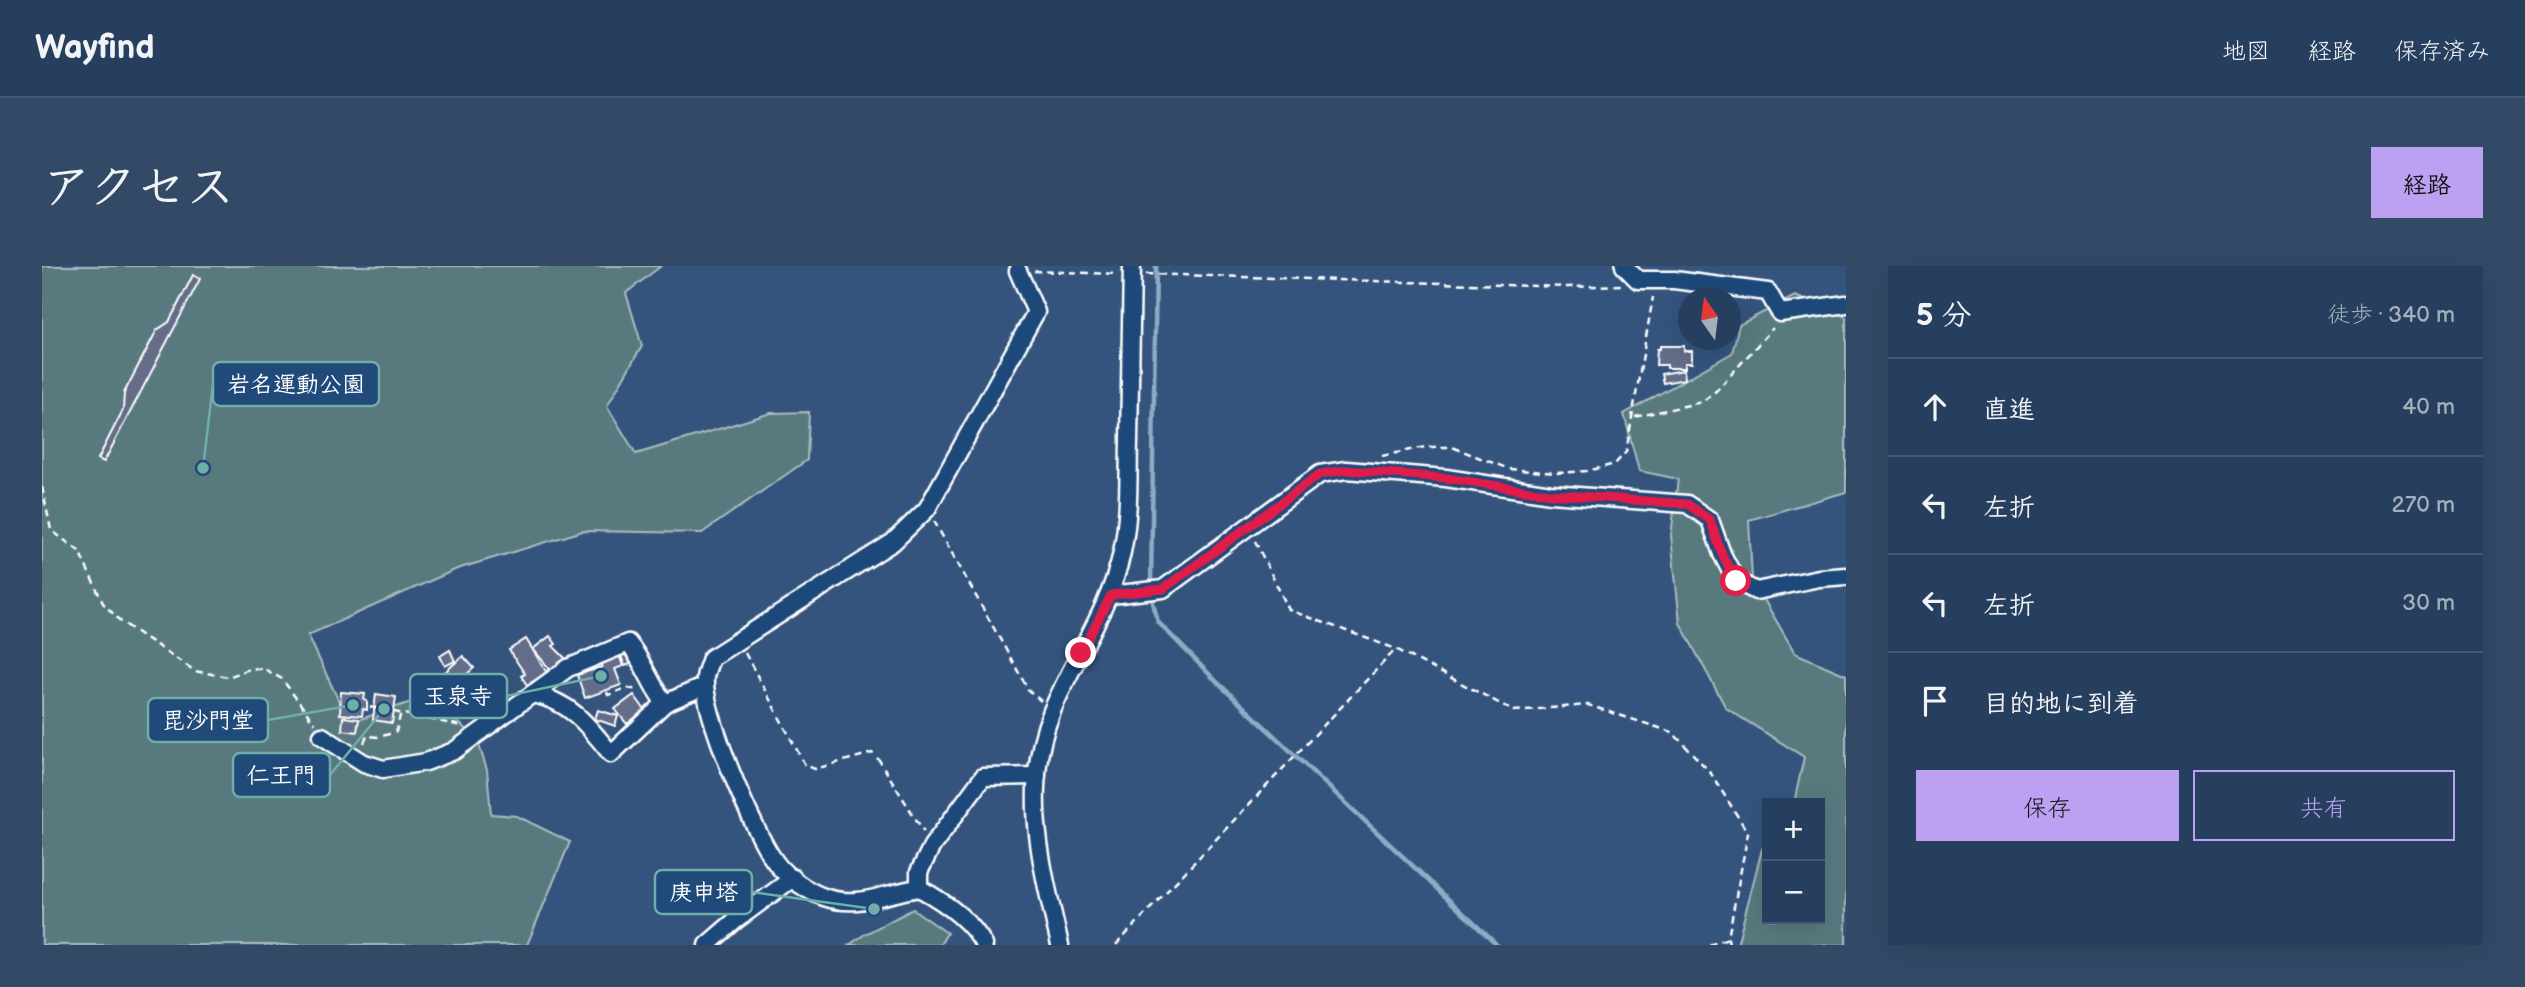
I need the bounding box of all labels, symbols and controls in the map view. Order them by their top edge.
text: Wayfind [35,28,154,68]
text: 地図 [2222,37,2270,66]
text: 経路 [2308,37,2356,66]
text: 保存済み [2394,37,2490,66]
button: 経路 [2371,147,2483,218]
text: アクセス [42,159,235,218]
north arrow [1678,287,1741,350]
text: 5 分 [1916,298,1971,334]
text: 徒歩 · 340 m [2327,301,2455,329]
callout: 岩名運動公園 [213,362,379,406]
text: 岩名運動公園 [227,371,365,399]
icon: ahead [1916,388,1954,426]
text: 40 m [2402,393,2455,421]
text: 直進 [1983,395,2035,426]
icon: left [1916,486,1954,524]
text: 270 m [2391,491,2455,519]
text: 左折 [1983,493,2035,524]
route start [1720,565,1751,596]
icon: left [1916,584,1954,622]
text: 30 m [2402,589,2455,617]
text: 左折 [1983,591,2035,622]
route end [1065,637,1096,668]
callout: 玉泉寺 [410,674,507,718]
icon: arrive [1916,682,1954,720]
text: 玉泉寺 [424,683,493,711]
text: 目的地に到着 [1983,689,2139,720]
callout: 毘沙門堂 [148,698,268,742]
text: 毘沙門堂 [162,707,254,735]
callout: 仁王門 [233,753,330,797]
text: 仁王門 [247,762,316,790]
button: 保存 [1916,770,2179,841]
button: 共有 [2193,770,2455,841]
map controls [1762,798,1825,924]
button: + [1762,798,1825,861]
button: − [1762,861,1825,924]
callout: 庚申塔 [655,870,752,914]
text: 庚申塔 [670,879,739,907]

